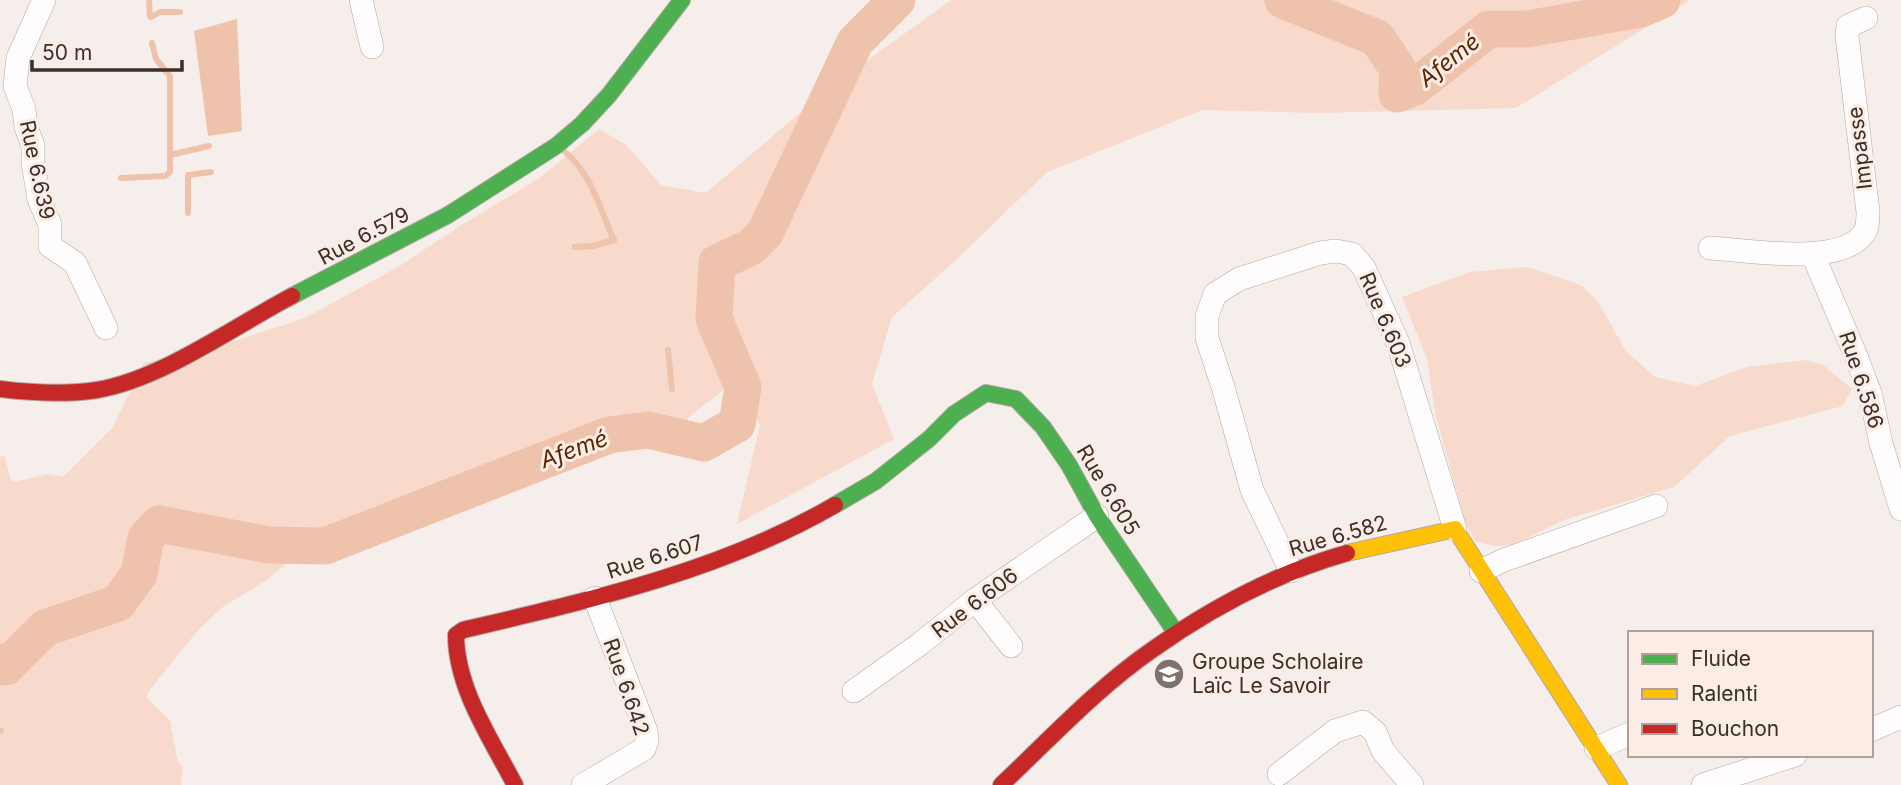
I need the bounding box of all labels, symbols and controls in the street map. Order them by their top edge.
water label: Afemé [1412,27,1485,93]
scale bar [32,28,182,72]
text: 50 m [42,40,92,65]
street label: Impasse [1842,105,1877,191]
street label: Rue 6.639 [15,118,60,222]
street label: Rue 6.579 [314,201,414,270]
street label: Rue 6.603 [1354,268,1417,371]
street label: Rue 6.586 [1834,328,1889,432]
water label: Afemé [535,424,612,475]
street label: Rue 6.605 [1072,440,1145,539]
street label: Rue 6.582 [1286,510,1390,561]
street label: Rue 6.607 [604,529,706,584]
street label: Rue 6.606 [927,562,1023,643]
legend [1628,631,1873,757]
street label: Rue 6.642 [598,635,655,739]
text: Fluide [1691,646,1751,671]
place label: Groupe Scholaire Laïc Le Savoir [1192,649,1364,698]
school or university icon: Groupe Scholaire Laïc Le Savoir [1152,657,1186,691]
text: Ralenti [1691,681,1758,706]
text: Bouchon [1691,716,1779,741]

